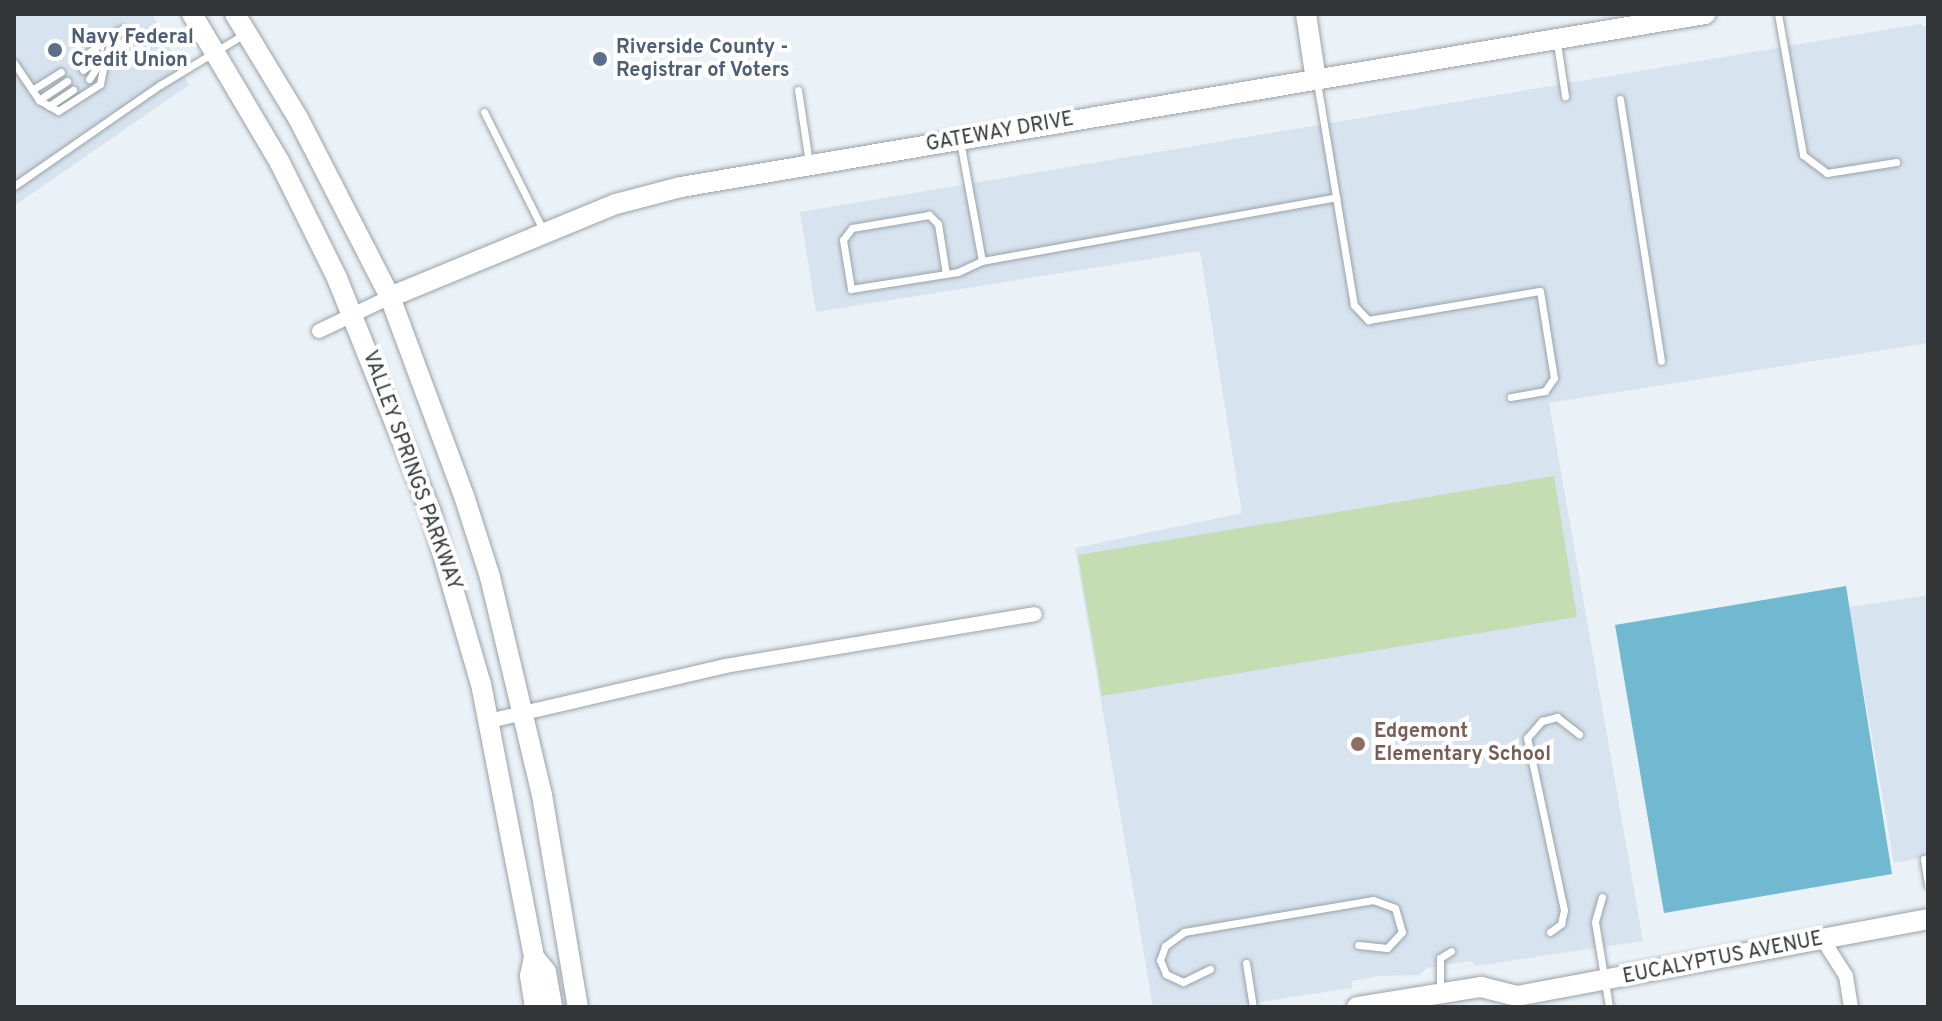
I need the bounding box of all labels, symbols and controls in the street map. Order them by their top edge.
place label: Navy Federal Credit Union [71,26,194,73]
place label: Riverside County - Registrar of Voters [616,36,790,83]
marker: Navy Federal Credit Union [46,41,64,59]
marker: Riverside County - Registrar of Voters [591,50,609,68]
street label: GATEWAY DRIVE [924,108,1076,158]
street label: VALLEY SPRINGS PARKWAY [356,347,466,595]
place label: Edgemont Elementary School [1374,720,1551,767]
marker: Edgemont Elementary School [1349,735,1367,753]
street label: EUCALYPTUS AVENUE [1621,928,1825,990]

